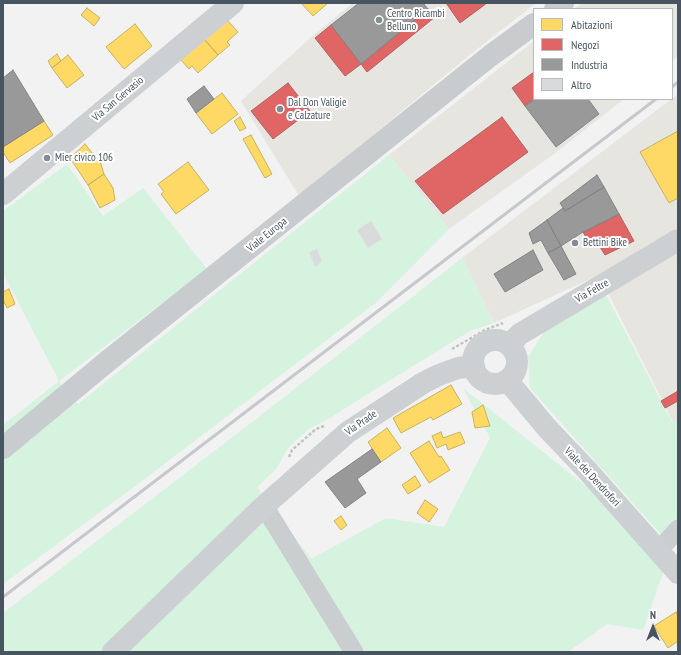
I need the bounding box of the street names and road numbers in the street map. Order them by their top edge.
street label: Via San Gervasio [90,74,146,124]
street label: Viale Europa [244,215,290,255]
street label: Via Feltre [573,276,611,306]
street label: Via Prade [343,407,379,439]
street label: Viale dei Dendrofori [561,445,623,509]

